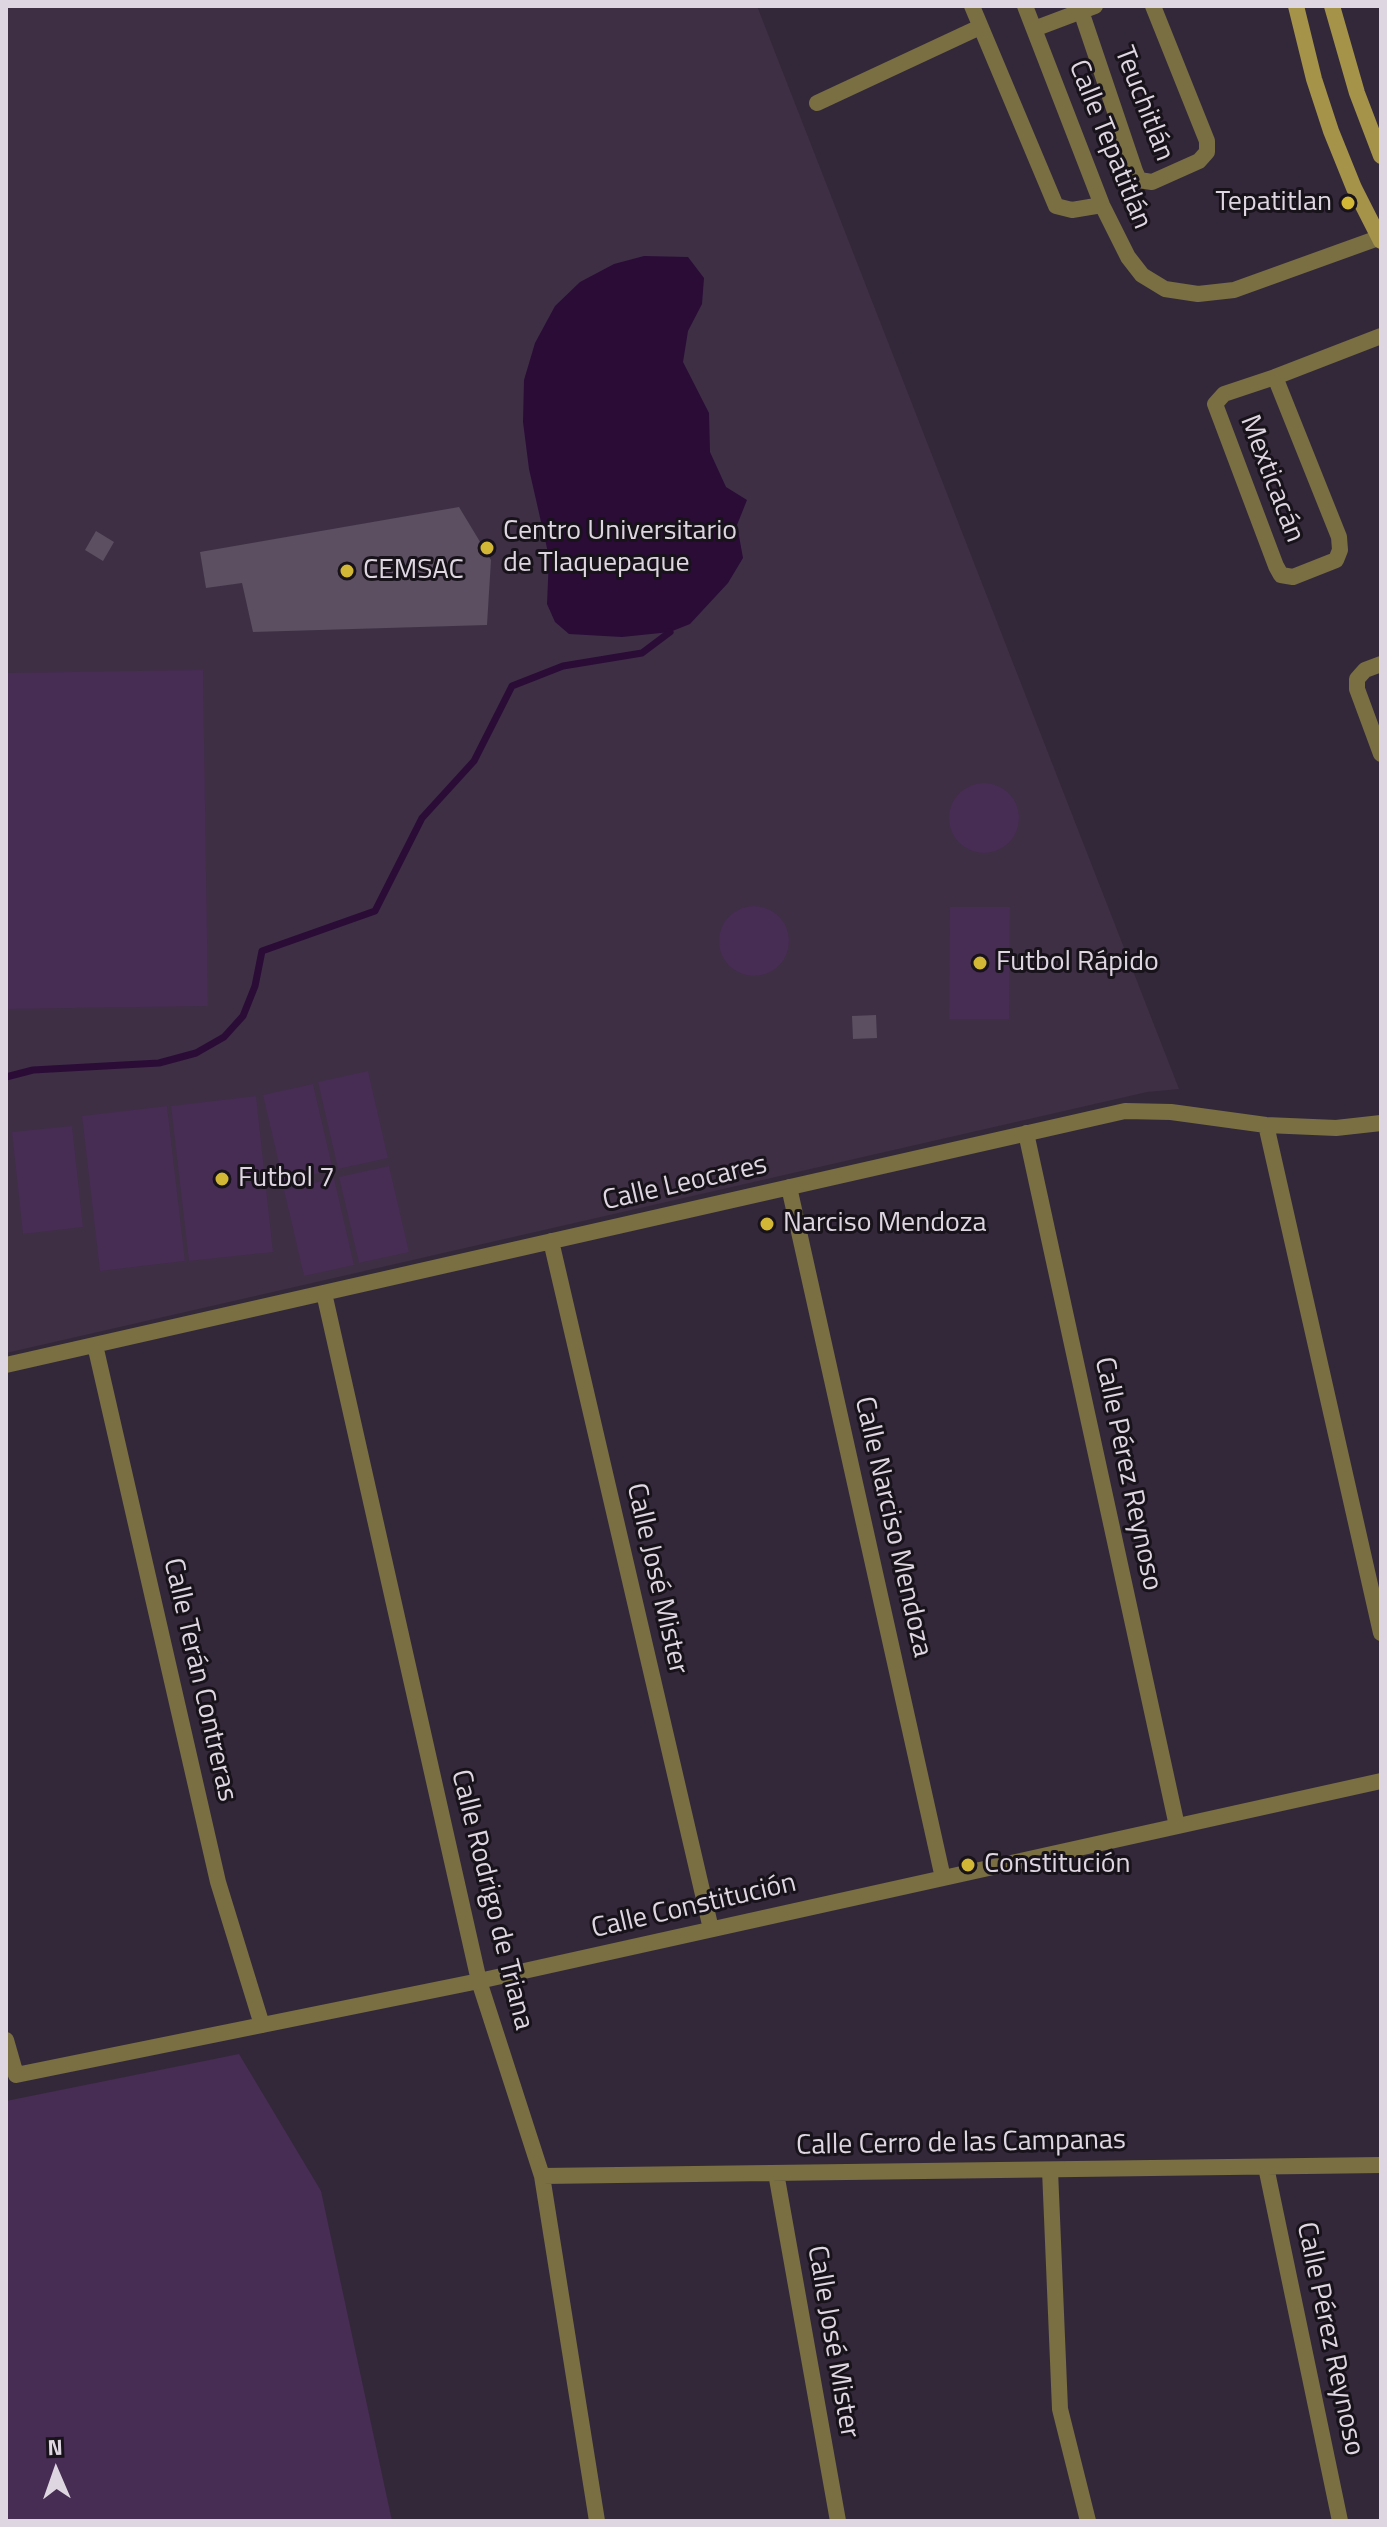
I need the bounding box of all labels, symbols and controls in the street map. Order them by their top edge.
street label: Teuchitlán [1106,42,1180,166]
street label: Calle Tepatitlán [1060,56,1158,234]
place label: Tepatitlan [1216,186,1332,220]
marker: Tepatitlan [1339,194,1357,212]
street label: Mexticacán [1231,411,1311,547]
place label: Centro Universitario de Tlaquepaque [503,515,737,581]
marker: Centro Universitario de Tlaquepaque [478,539,496,557]
place label: CEMSAC [363,554,464,588]
marker: CEMSAC [338,562,356,580]
place label: Futbol Rápido [996,946,1159,980]
marker: Futbol Rápido [971,954,989,972]
street label: Calle Leocares [600,1149,770,1219]
place label: Futbol 7 [238,1162,335,1196]
marker: Futbol 7 [213,1170,231,1188]
place label: Narciso Mendoza [783,1207,987,1241]
marker: Narciso Mendoza [758,1215,776,1233]
street label: Calle Pérez Reynoso [1086,1354,1168,1594]
street label: Calle Narciso Mendoza [846,1394,938,1660]
street label: Calle José Mister [618,1480,694,1678]
street label: Calle Terán Contreras [155,1555,243,1805]
street label: Calle Rodrigo de Triana [442,1767,540,2033]
place label: Constitución [984,1848,1131,1882]
marker: Constitución [959,1856,977,1874]
street label: Calle Constitución [588,1867,800,1947]
street label: Calle Cerro de las Campanas [796,2124,1126,2164]
street label: Calle Pérez Reynoso [1288,2219,1370,2459]
street label: Calle José Mister [799,2243,865,2441]
text: N [47,2430,63,2464]
north arrow [16,2431,96,2511]

